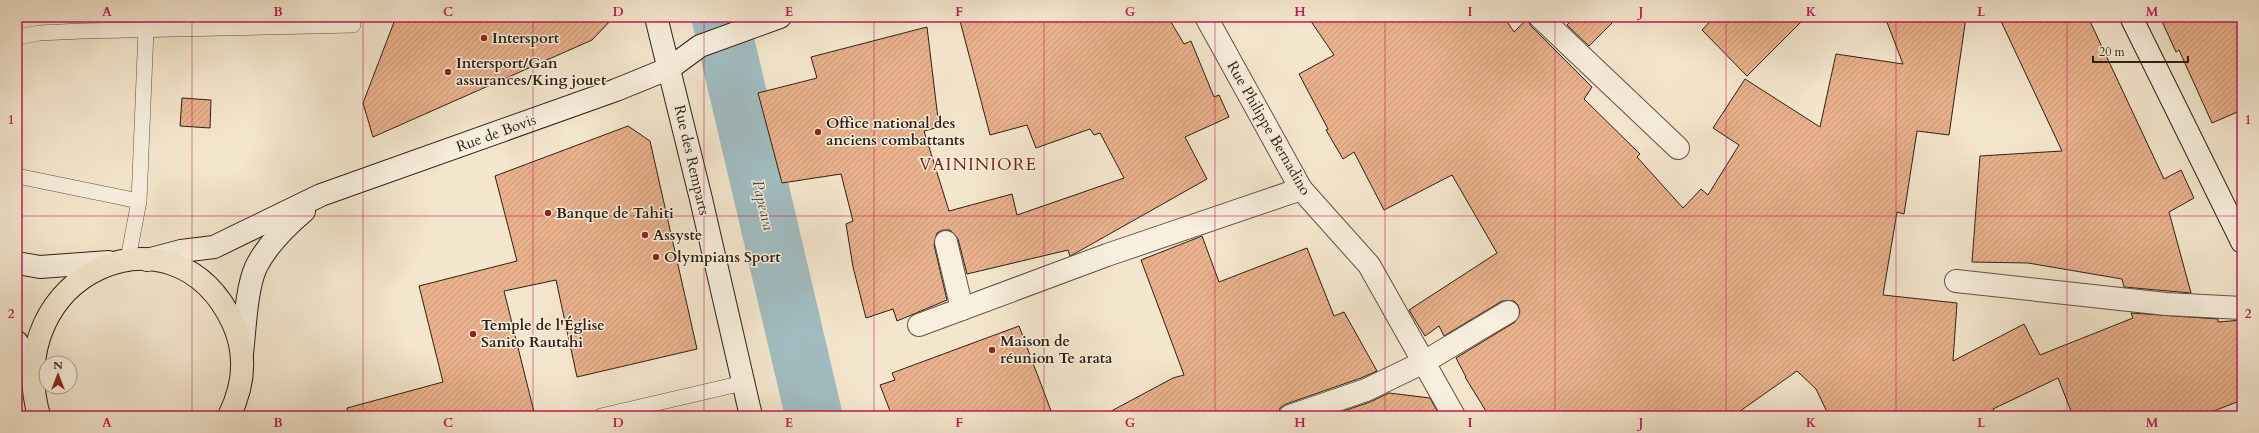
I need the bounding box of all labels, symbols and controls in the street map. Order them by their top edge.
text: A [102,3,112,21]
text: B [273,3,283,21]
text: C [443,3,453,21]
text: D [612,3,624,21]
text: E [785,3,793,21]
text: F [955,3,963,21]
text: G [1125,3,1136,21]
text: H [1294,3,1306,21]
text: I [1467,3,1473,21]
text: J [1637,3,1644,21]
text: K [1806,3,1817,21]
text: L [1977,3,1986,21]
text: M [2146,3,2159,21]
place label: Intersport [492,28,560,48]
marker: Intersport [479,33,489,43]
scale bar [2093,38,2188,64]
text: 20 m [2099,44,2126,60]
place label: Intersport/Gan assurances/King jouet [456,53,607,90]
street label: Rue Philippe Bernadino [1222,57,1316,199]
marker: Intersport/Gan assurances/King jouet [443,67,453,77]
street label: Rue des Remparts [670,103,714,217]
street label: Rue de Bovis [453,109,539,157]
text: 1 [8,111,14,129]
text: 1 [2245,111,2251,129]
place label: Office national des anciens combattants [826,113,965,150]
marker: Office national des anciens combattants [813,127,823,137]
district label: VAININIORE [919,153,1037,176]
water label: Papeava [747,178,780,233]
place label: Banque de Tahiti [556,203,674,223]
marker: Banque de Tahiti [543,208,553,218]
place label: Assyste [653,225,702,245]
marker: Assyste [640,230,650,240]
place label: Olympians Sport [664,247,781,267]
marker: Olympians Sport [651,252,661,262]
text: 2 [8,305,15,323]
text: 2 [2245,305,2252,323]
place label: Temple de l'Église Sanito Rautahi [481,315,605,352]
marker: Temple de l'Église Sanito Rautahi [468,329,478,339]
place label: Maison de réunion Te arata [1000,331,1113,368]
marker: Maison de réunion Te arata [987,345,997,355]
north arrow [38,355,78,395]
text: N [53,358,63,373]
text: A [102,414,112,432]
text: B [273,414,283,432]
text: C [443,414,453,432]
text: D [612,414,624,432]
text: E [785,414,793,432]
text: F [955,414,963,432]
text: G [1125,414,1136,432]
text: H [1294,414,1306,432]
text: I [1467,414,1473,432]
text: J [1637,414,1644,432]
text: K [1806,414,1817,432]
text: L [1977,414,1986,432]
text: M [2146,414,2159,432]

